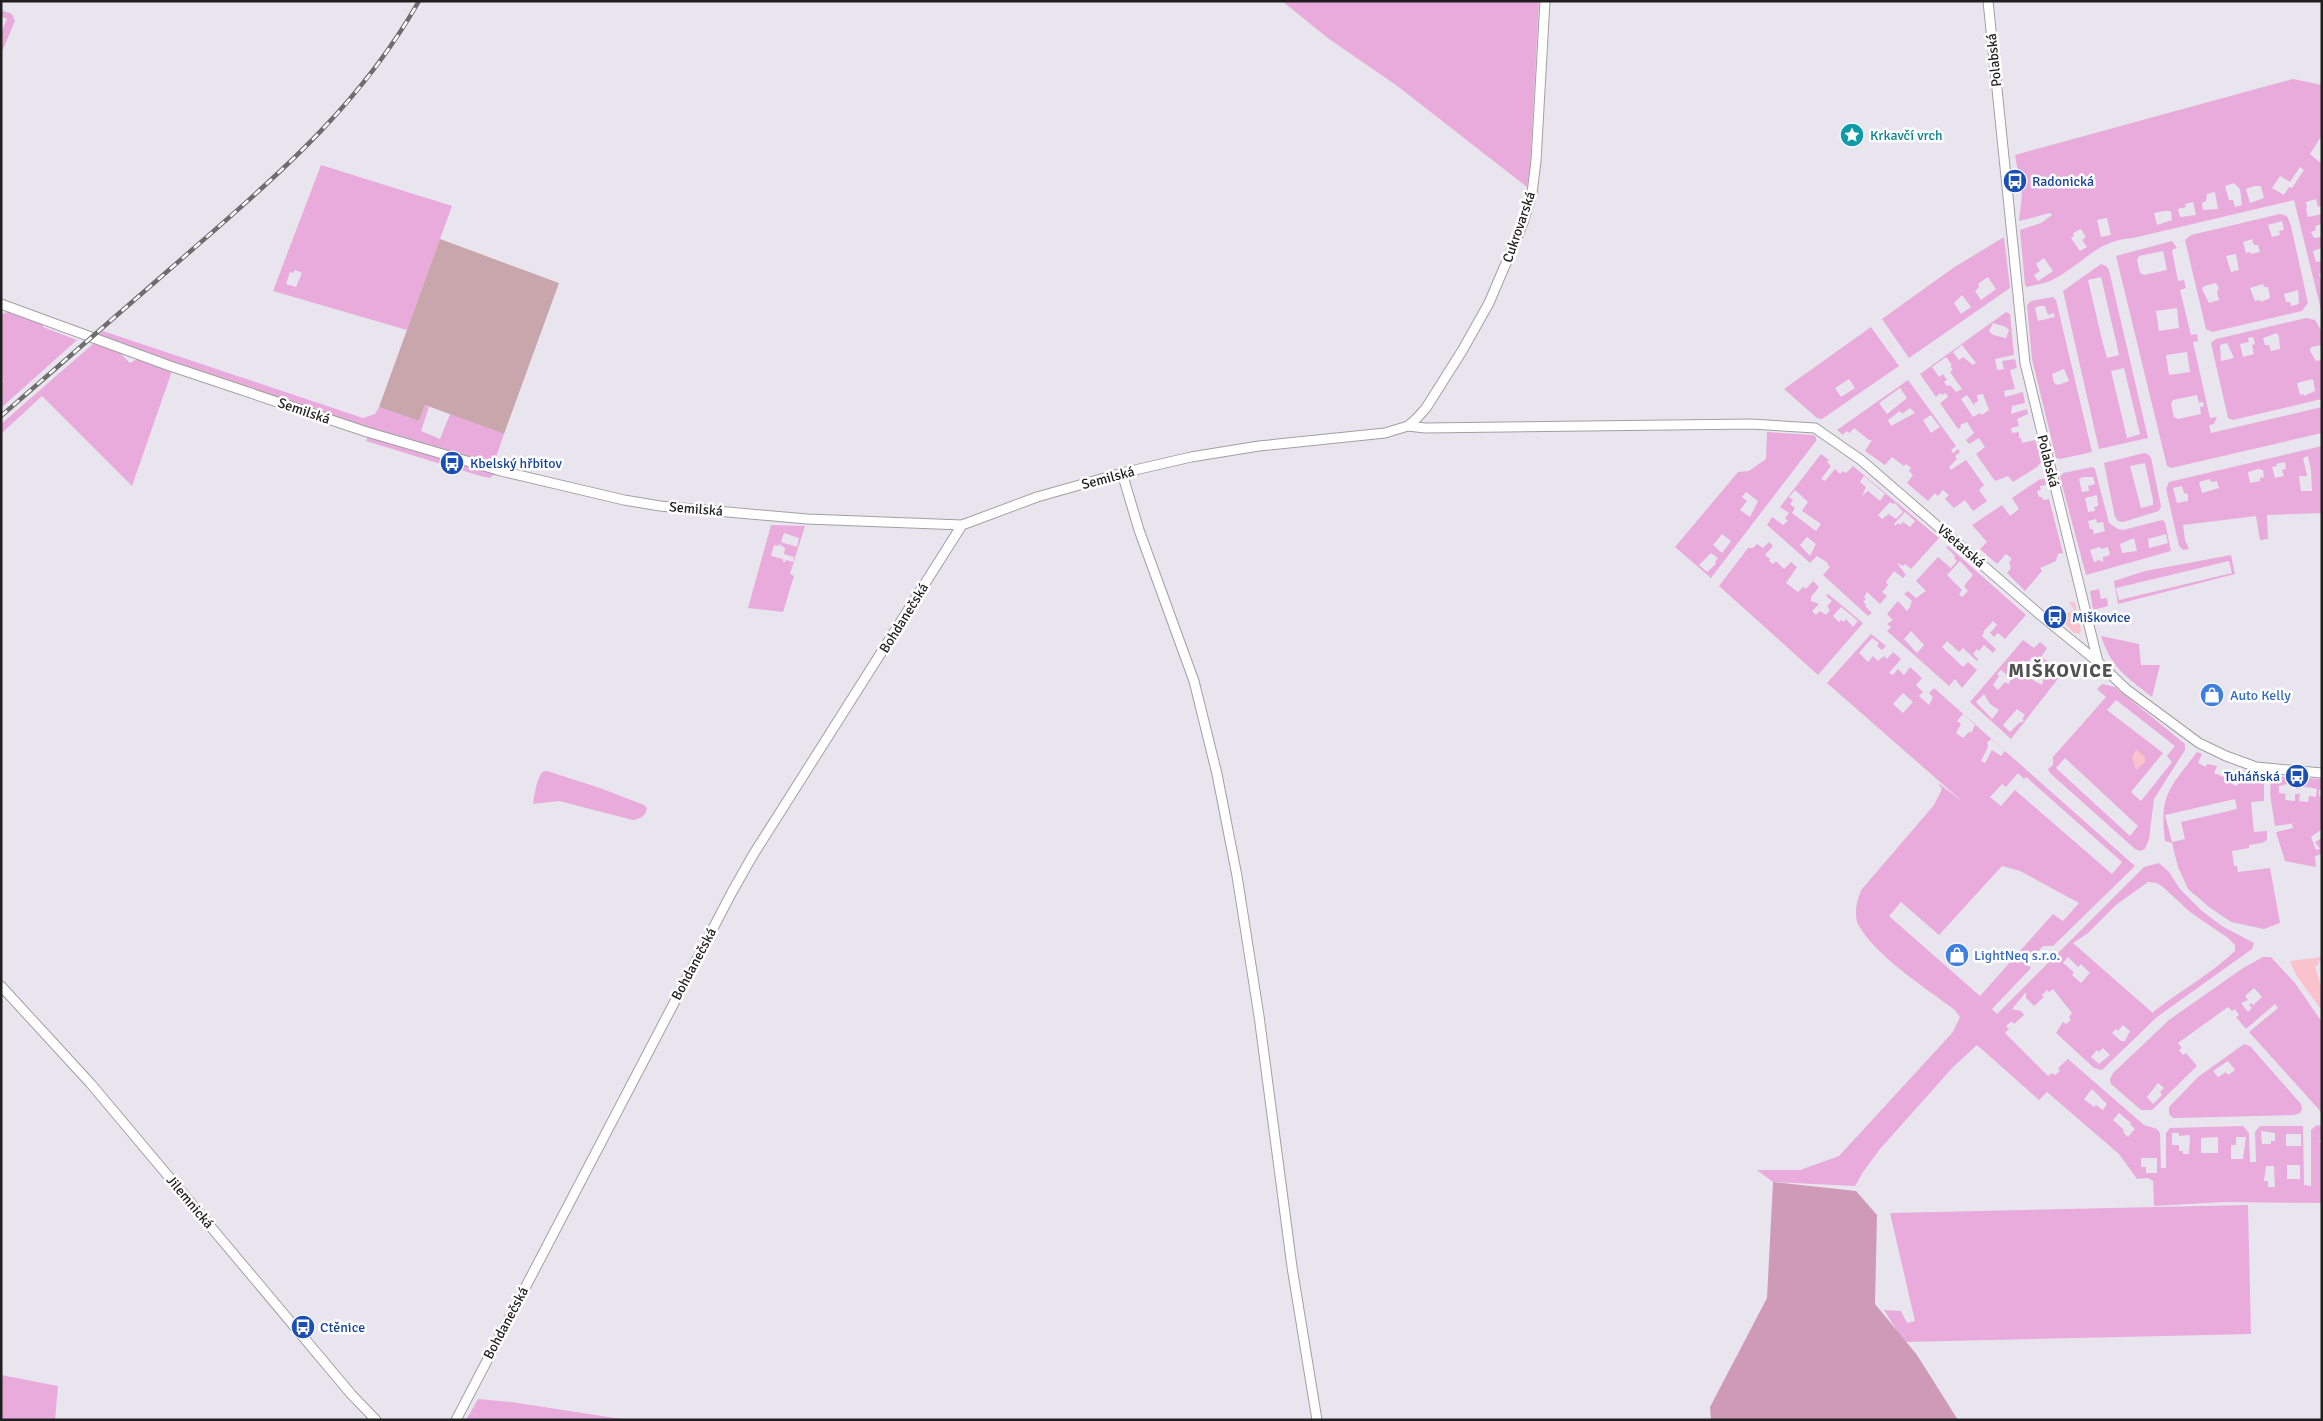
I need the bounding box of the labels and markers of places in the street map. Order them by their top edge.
place icon: Krkavčí vrch [1839,122,1865,148]
place label: Krkavčí vrch [1870,127,1943,144]
bus stop icon: Radonická [2002,168,2028,194]
place label: Radonická [2032,173,2094,190]
bus stop icon: Kbelský hřbitov [439,450,465,476]
place label: Kbelský hřbitov [470,455,562,472]
bus stop icon: Miškovice [2042,604,2068,630]
place label: Miškovice [2072,609,2131,626]
shop icon: Auto Kelly [2199,682,2225,708]
place label: Auto Kelly [2230,687,2291,704]
bus stop icon: Tuháňská [2284,763,2310,789]
place label: Tuháňská [2224,768,2280,785]
shop icon: LightNeq s.r.o. [1944,942,1970,968]
place label: LightNeq s.r.o. [1974,947,2060,964]
bus stop icon: Ctěnice [290,1314,316,1340]
place label: Ctěnice [320,1319,365,1336]

